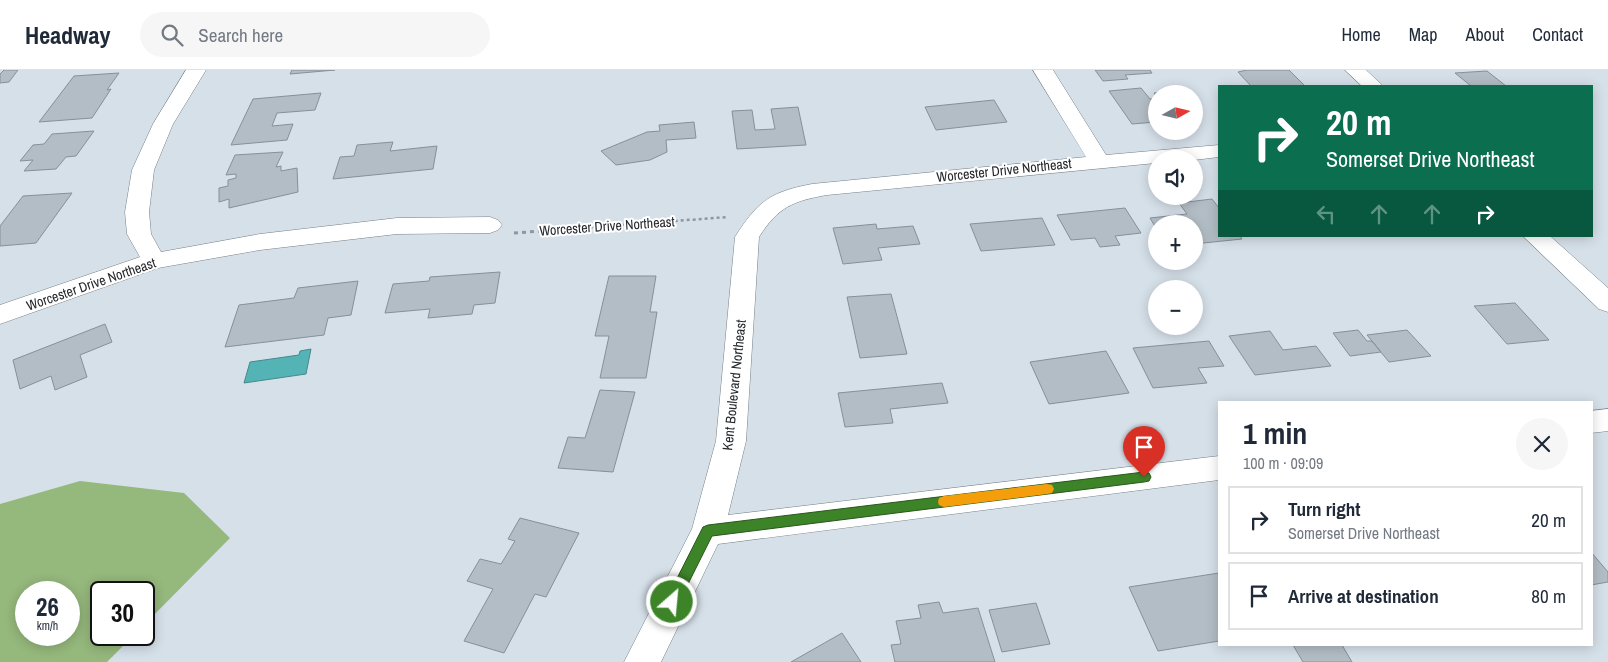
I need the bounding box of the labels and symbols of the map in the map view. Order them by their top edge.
north arrow [1148,85,1202,140]
street label: Worcester Drive Northeast [936,154,1072,186]
street label: Worcester Drive Northeast [539,212,675,240]
street label: Worcester Drive Northeast [24,253,158,315]
street label: Kent Boulevard Northeast [718,319,750,451]
pin [1123,426,1165,477]
position arrow [645,575,697,627]
speed limit sign: 30 [90,581,155,646]

